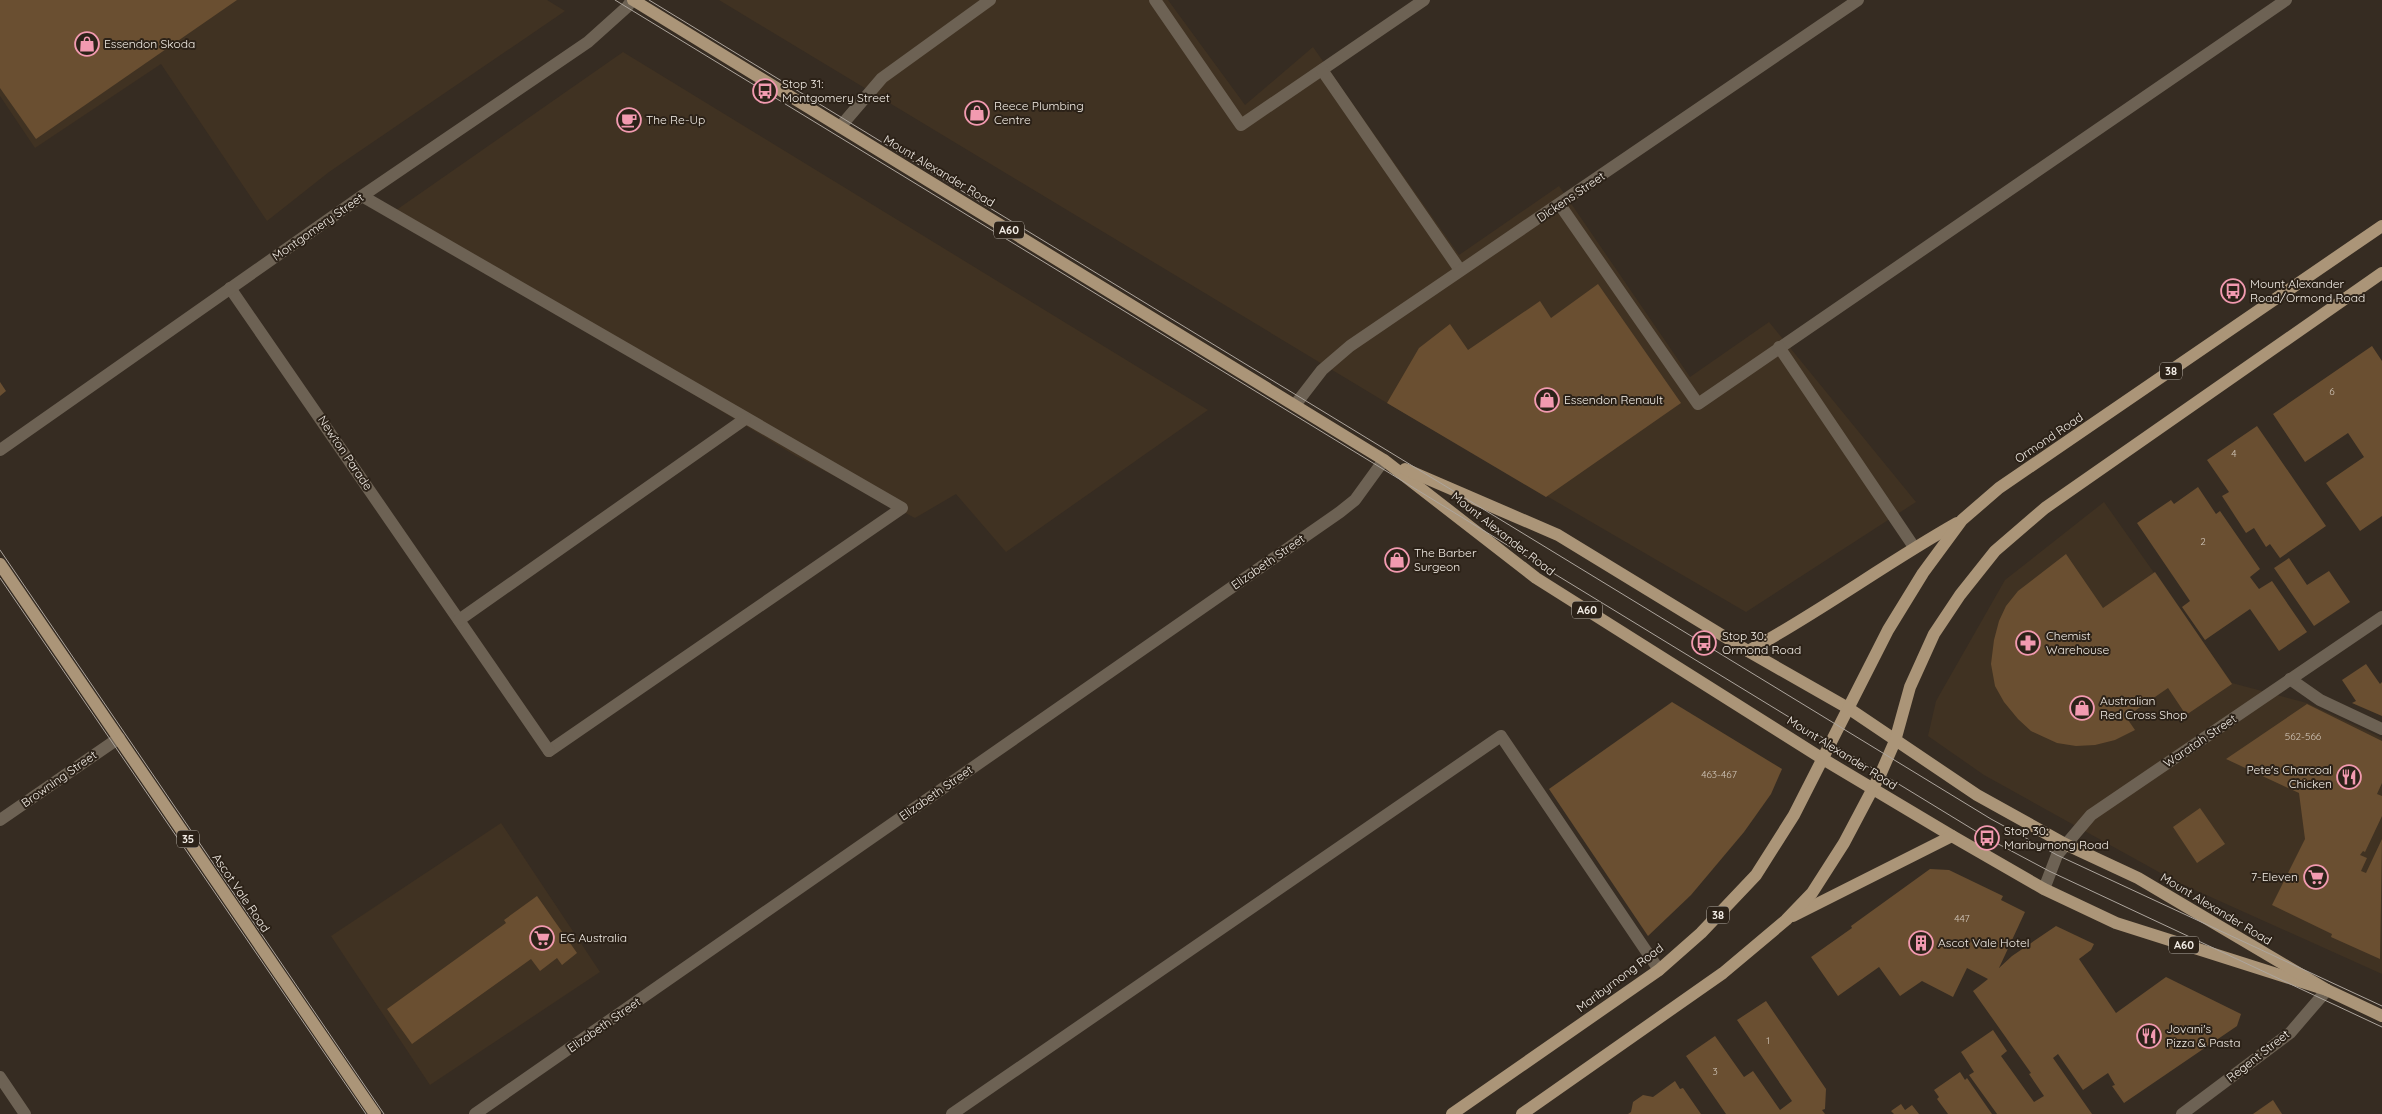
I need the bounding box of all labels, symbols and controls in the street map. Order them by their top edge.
shop icon: Essendon Skoda [74,31,100,57]
place label: Essendon Skoda [104,36,195,51]
place label: Stop 31: Montgomery Street [782,76,890,105]
bus stop icon: Stop 31: Montgomery Street [752,78,778,104]
place label: Reece Plumbing Centre [994,98,1084,127]
shop icon: Reece Plumbing Centre [964,100,990,126]
cafe icon: The Re-Up [616,107,642,133]
place label: The Re-Up [646,112,705,127]
street label: Mount Alexander Road [881,131,998,210]
street label: Dickens Street [1534,168,1608,225]
street label: Montgomery Street [269,190,366,264]
road number: A60 [994,222,1024,238]
place label: Mount Alexander Road/Ormond Road [2250,276,2365,305]
bus stop icon: Mount Alexander Road/Ormond Road [2220,278,2246,304]
road number: 38 [2160,362,2182,380]
house number: 6 [2329,385,2335,398]
shop icon: Essendon Renault [1534,387,1560,413]
place label: Essendon Renault [1564,392,1663,407]
street label: Ormond Road [2012,409,2086,466]
street label: Newton Parade [315,413,376,493]
house number: 4 [2231,447,2237,460]
street label: Mount Alexander Road [1449,489,1558,579]
street label: Elizabeth Street [1228,531,1307,592]
house number: 2 [2200,535,2206,548]
place label: The Barber Surgeon [1414,545,1477,574]
shop icon: The Barber Surgeon [1384,547,1410,573]
road number: A60 [1572,602,1602,618]
place label: Stop 30: Ormond Road [1722,628,1801,657]
place label: Chemist Warehouse [2046,628,2109,657]
bus stop icon: Stop 30: Ormond Road [1691,630,1717,656]
pharmacy icon: Chemist Warehouse [2015,630,2041,656]
place label: Australian Red Cross Shop [2100,693,2187,722]
shop icon: Australian Red Cross Shop [2069,695,2095,721]
street label: Waratah Street [2160,711,2239,770]
street label: Mount Alexander Road [1784,713,1900,793]
house number: 562-566 [2285,730,2322,743]
street label: Browning Street [18,747,99,810]
street label: Elizabeth Street [896,762,975,823]
place label: Pete's Charcoal Chicken [2246,762,2332,791]
restaurant icon: Pete's Charcoal Chicken [2336,764,2362,790]
house number: 463-467 [1701,768,1737,781]
place label: Stop 30: Maribyrnong Road [2004,823,2109,852]
bus stop icon: Stop 30: Maribyrnong Road [1974,825,2000,851]
road number: 35 [177,831,199,848]
street label: Ascot Vale Road [210,850,273,935]
supermarket icon: 7-Eleven [2303,864,2329,890]
street label: Mount Alexander Road [2158,869,2275,948]
place label: 7-Eleven [2251,869,2298,884]
road number: 38 [1707,906,1729,924]
house number: 447 [1954,912,1970,925]
supermarket icon: EG Australia [529,925,555,951]
place label: EG Australia [560,930,627,945]
building icon: Ascot Vale Hotel [1908,930,1934,956]
place label: Ascot Vale Hotel [1938,935,2029,950]
road number: A60 [2169,936,2199,954]
street label: Maribyrnong Road [1573,940,1666,1015]
street label: Elizabeth Street [564,994,643,1055]
place label: Jovani's Pizza & Pasta [2166,1021,2241,1050]
restaurant icon: Jovani's Pizza & Pasta [2136,1023,2162,1049]
street label: Regent Street [2223,1026,2292,1085]
house number: 1 [1766,1034,1770,1047]
house number: 3 [1712,1065,1718,1078]

